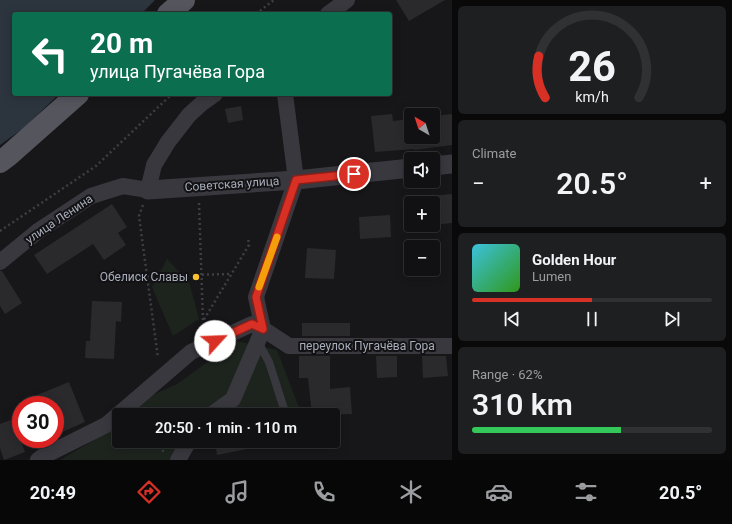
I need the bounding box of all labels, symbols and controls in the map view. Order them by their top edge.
text: 20 m [90,27,153,60]
icon: left [24,28,76,80]
text: 26 [568,42,616,91]
text: улица Пугачёва Гора [90,61,265,82]
text: km/h [575,88,609,104]
north arrow [404,108,440,144]
map controls [404,108,440,276]
text: Climate [472,146,516,161]
button: sound [404,152,440,188]
pin [337,157,371,191]
icon: arrive [343,163,365,185]
text: 20.5° [556,166,628,201]
text: − [472,171,485,196]
text: + [700,171,712,196]
street label: Советская улица [184,174,280,194]
street label: улица Ленина [23,191,95,247]
button: + [404,196,440,232]
button: − [404,240,440,276]
text: Golden Hour [532,251,616,269]
text: Lumen [532,269,571,284]
place label: Обелиск Славы [100,270,188,284]
marker: Обелиск Славы [191,272,201,282]
icon: previous [501,308,523,330]
icon: pause [581,308,603,330]
icon: next [661,308,683,330]
position arrow [194,320,236,362]
street label: переулок Пугачёва Гора [299,339,435,353]
text: Range · 62% [472,367,542,382]
text: 310 km [472,387,573,422]
speed limit sign: 30 [12,396,64,448]
text: 20:50 · 1 min · 110 m [155,419,297,437]
icon: directions [135,478,163,506]
icon: music [223,478,251,506]
icon: phone [310,478,338,506]
icon: climate [397,478,425,506]
icon: car [485,478,513,506]
icon: filters [572,478,600,506]
text: 20:49 [30,482,76,503]
text: 20.5° [659,482,702,503]

